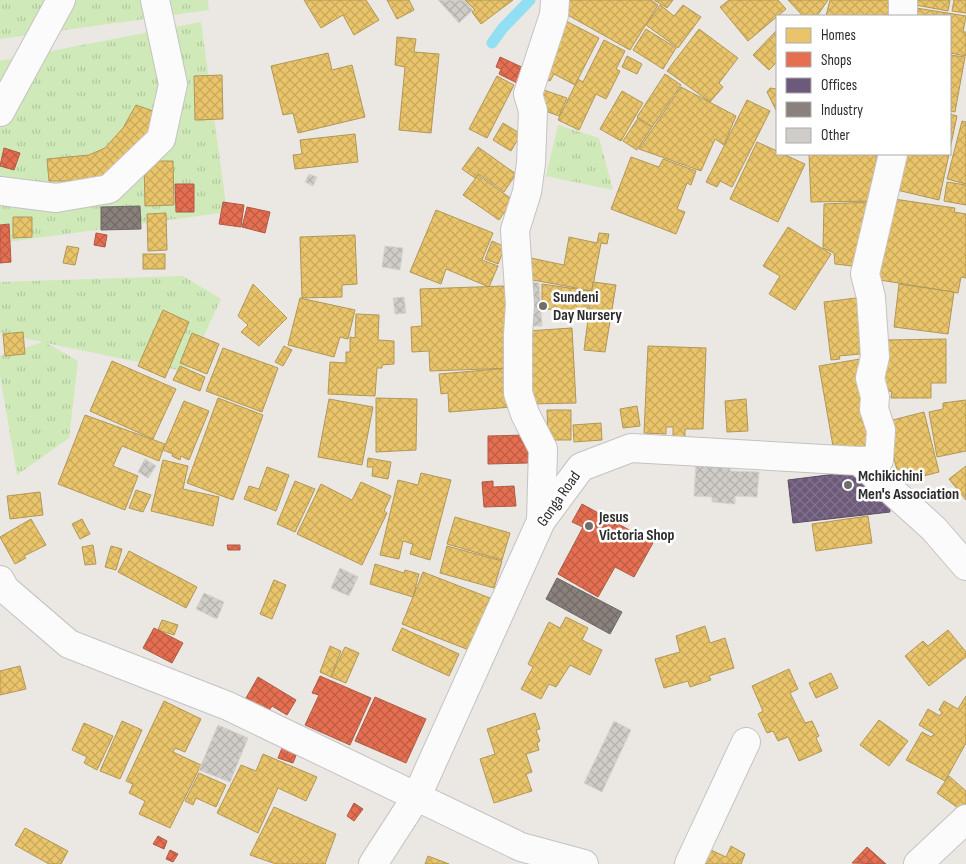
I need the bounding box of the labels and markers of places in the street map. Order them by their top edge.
place label: Sundeni Day Nursery [553,288,622,325]
marker: Sundeni Day Nursery [537,300,549,312]
place label: Mchikichini Men's Association [858,467,959,504]
marker: Mchikichini Men's Association [842,479,854,491]
place label: Jesus Victoria Shop [598,508,674,545]
marker: Jesus Victoria Shop [583,520,595,532]

